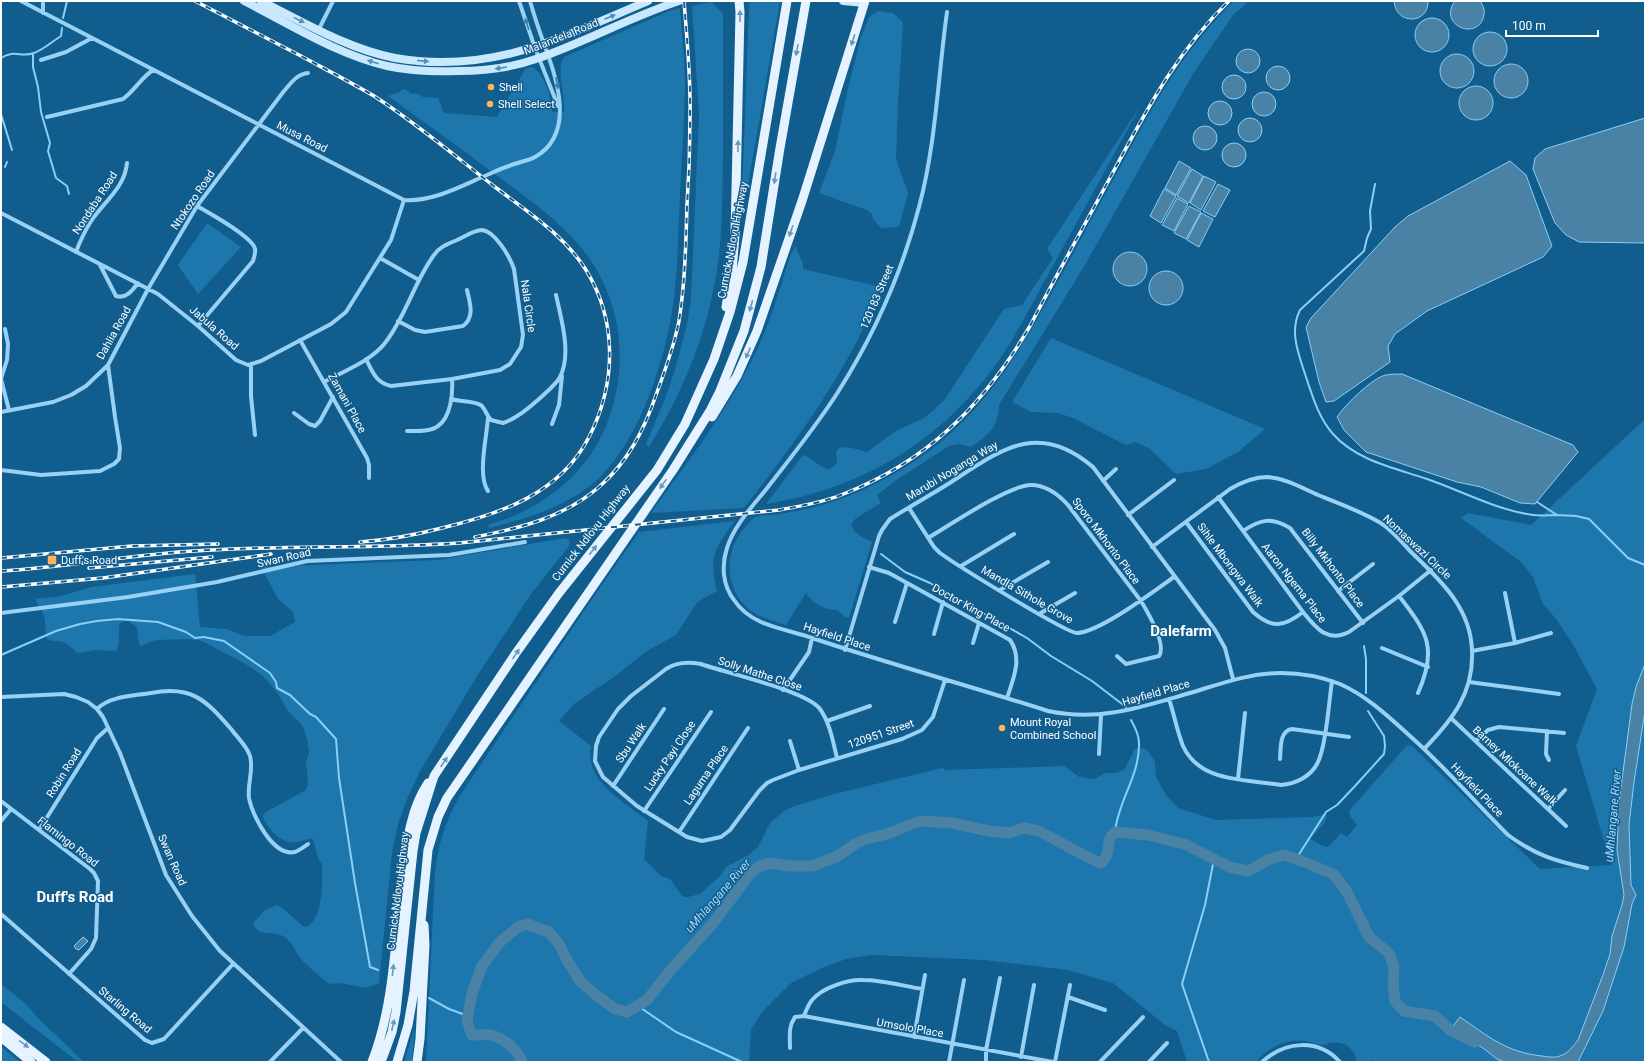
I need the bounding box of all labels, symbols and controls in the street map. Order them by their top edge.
one-way arrow [737,9,743,22]
scale bar [1506,12,1598,38]
one-way arrow [604,14,616,20]
street label: Malandela Road [522,16,600,58]
one-way arrow [293,17,304,23]
one-way arrow [524,18,530,30]
text: 100 m [1512,19,1546,33]
one-way arrow [849,35,855,47]
one-way arrow [794,44,800,56]
one-way arrow [417,57,429,64]
one-way arrow [366,59,378,65]
one-way arrow [495,65,507,71]
one-way arrow [554,77,560,89]
place label: Shell [499,81,523,94]
marker: Shell [486,82,496,92]
place label: Shell Select [498,98,555,111]
marker: Shell Select [485,99,495,109]
street label: Musa Road [274,119,330,155]
one-way arrow [735,139,741,152]
street label: Ntokozo Road [168,168,218,232]
street label: Nondaba Road [70,169,120,237]
one-way arrow [772,172,778,184]
street label: Curnick Ndlovu Highway [715,180,751,300]
one-way arrow [788,225,794,237]
street label: 120183 Street [858,262,897,331]
street label: Nala Circle [518,279,538,333]
one-way arrow [748,299,754,312]
street label: Jabula Road [187,303,241,353]
street label: Dahlia Road [94,304,134,362]
one-way arrow [745,347,751,359]
street label: Zamani Place [325,371,369,436]
street label: Marubi Noganga Way [904,438,1001,504]
one-way arrow [659,479,667,489]
street label: Curnick Ndlovu Highway [549,482,633,584]
street label: Sporo Mkhonto Place [1069,495,1143,587]
street label: Nomaswazi Circle [1380,512,1454,582]
street label: Sihle Mbongwa Walk [1194,521,1266,610]
street label: Billy Mkhonto Place [1299,526,1367,610]
street label: Aaron Ngema Place [1259,541,1329,625]
one-way arrow [589,544,598,555]
street label: Swan Road [256,545,312,571]
marker: Duff's Road [46,554,58,566]
place label: Duff's Road [61,554,117,567]
street label: Mandla Sithole Grove [979,563,1075,627]
street label: Doctor King Place [930,581,1012,635]
street label: Hayfield Place [802,620,872,654]
district label: Dalefarm [1150,622,1212,640]
one-way arrow [512,649,520,659]
street label: Solly Mathe Close [716,654,804,694]
street label: Hayfield Place [1121,677,1191,709]
place label: Mount Royal Combined School [1010,716,1096,742]
street label: 120951 Street [846,717,916,751]
street label: Lucky Payi Close [642,718,698,794]
street label: Sbu Walk [613,720,649,765]
marker: Mount Royal Combined School [997,723,1007,733]
street label: Barney Mlokoane Walk [1470,723,1560,809]
street label: Laguma Place [681,742,731,808]
street label: Robin Road [44,746,84,800]
one-way arrow [440,757,448,767]
street label: Hayfield Place [1448,760,1506,820]
water label: uMhlangane River [1602,768,1624,863]
street label: Flamingo Road [35,814,101,870]
street label: Curnick Ndlovu Highway [384,830,412,951]
street label: Swan Road [155,832,189,888]
water label: uMhlangane River [682,856,754,936]
district label: Duff's Road [37,888,113,906]
one-way arrow [389,964,396,976]
street label: Starling Road [96,984,154,1036]
street label: Umsolo Place [876,1016,945,1040]
one-way arrow [390,1019,396,1031]
one-way arrow [18,1040,29,1048]

